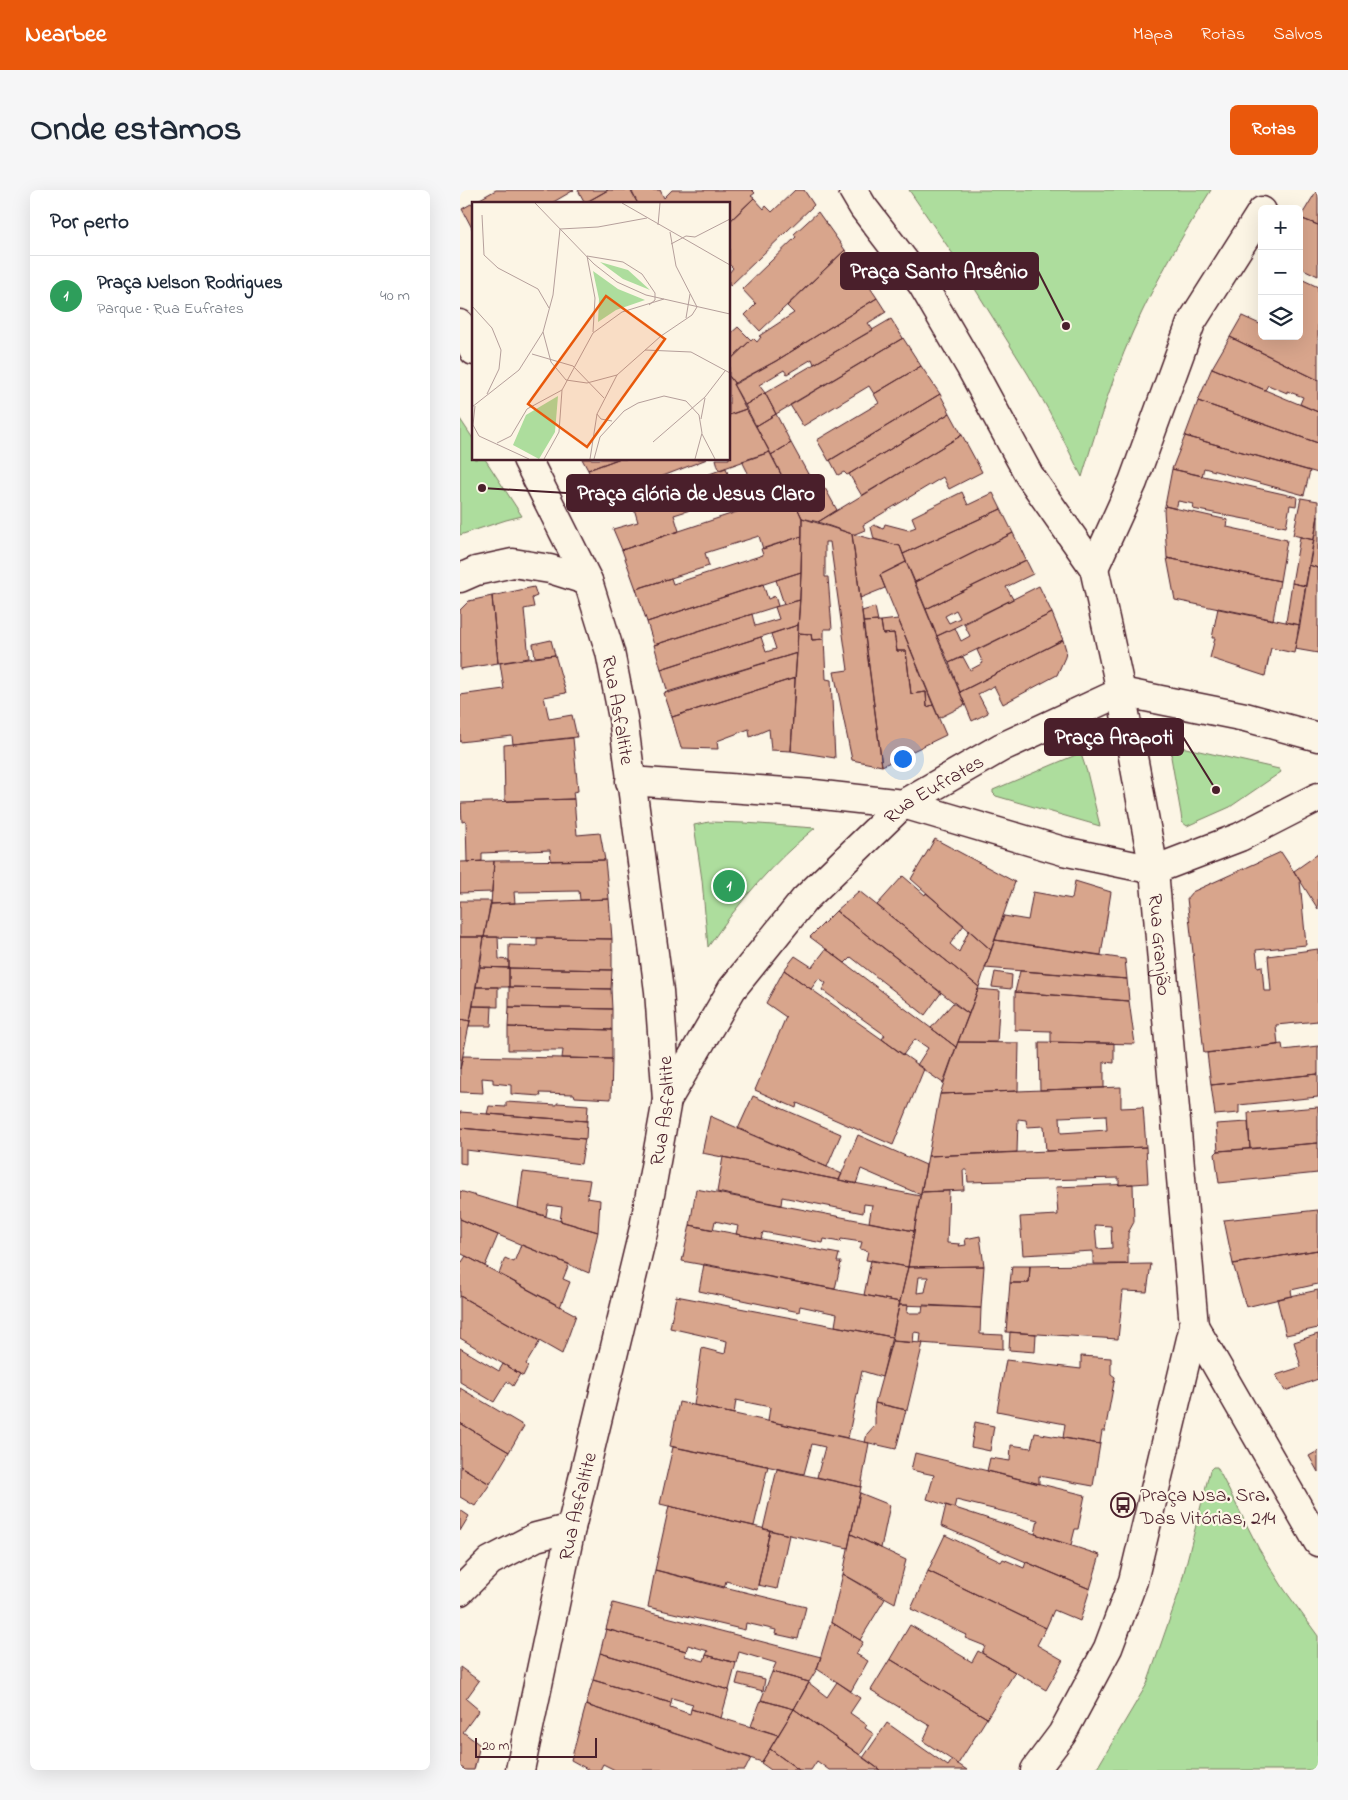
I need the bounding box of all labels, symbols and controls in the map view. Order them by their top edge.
text: Nearbee [25,18,107,53]
text: Mapa [1133,22,1173,48]
text: Rotas [1201,22,1245,48]
text: Salvos [1273,22,1323,48]
text: Onde estamos [30,105,242,156]
button: Rotas [1230,105,1318,155]
inset map [472,202,730,460]
map controls [1258,205,1303,340]
button: + [1258,205,1303,250]
text: Por perto [50,208,129,238]
button: − [1258,250,1303,295]
callout: Praça Santo Arsênio [841,253,1038,289]
text: Praça Santo Arsênio [850,258,1028,288]
text: Praça Nelson Rodrigues [97,270,283,297]
text: 1 [63,284,69,308]
text: 40 m [380,284,410,308]
button: layers [1258,295,1303,340]
text: Parque · Rua Eufrates [97,297,244,321]
callout: Praça Glória de Jesus Claro [567,475,824,511]
text: Praça Glória de Jesus Claro [577,480,815,510]
street label: Rua Asfaltite [593,654,640,767]
callout: Praça Arapoti [1045,719,1183,755]
text: Praça Arapoti [1055,724,1174,754]
your location [890,746,916,772]
street label: Rua Eufrates [878,748,990,832]
pin: 1 [713,867,745,905]
street label: Rua Granjão [1139,893,1177,997]
street label: Rua Asfaltite [643,1055,685,1168]
street label: Rua Asfaltite [553,1450,606,1563]
place label: Praça Nsa. Sra. Das Vitórias, 214 [1139,1482,1276,1534]
bus stop icon: Praça Nsa. Sra. Das Vitórias, 214 [1110,1492,1136,1518]
scale bar [475,1735,598,1758]
text: 20 m [482,1736,509,1757]

